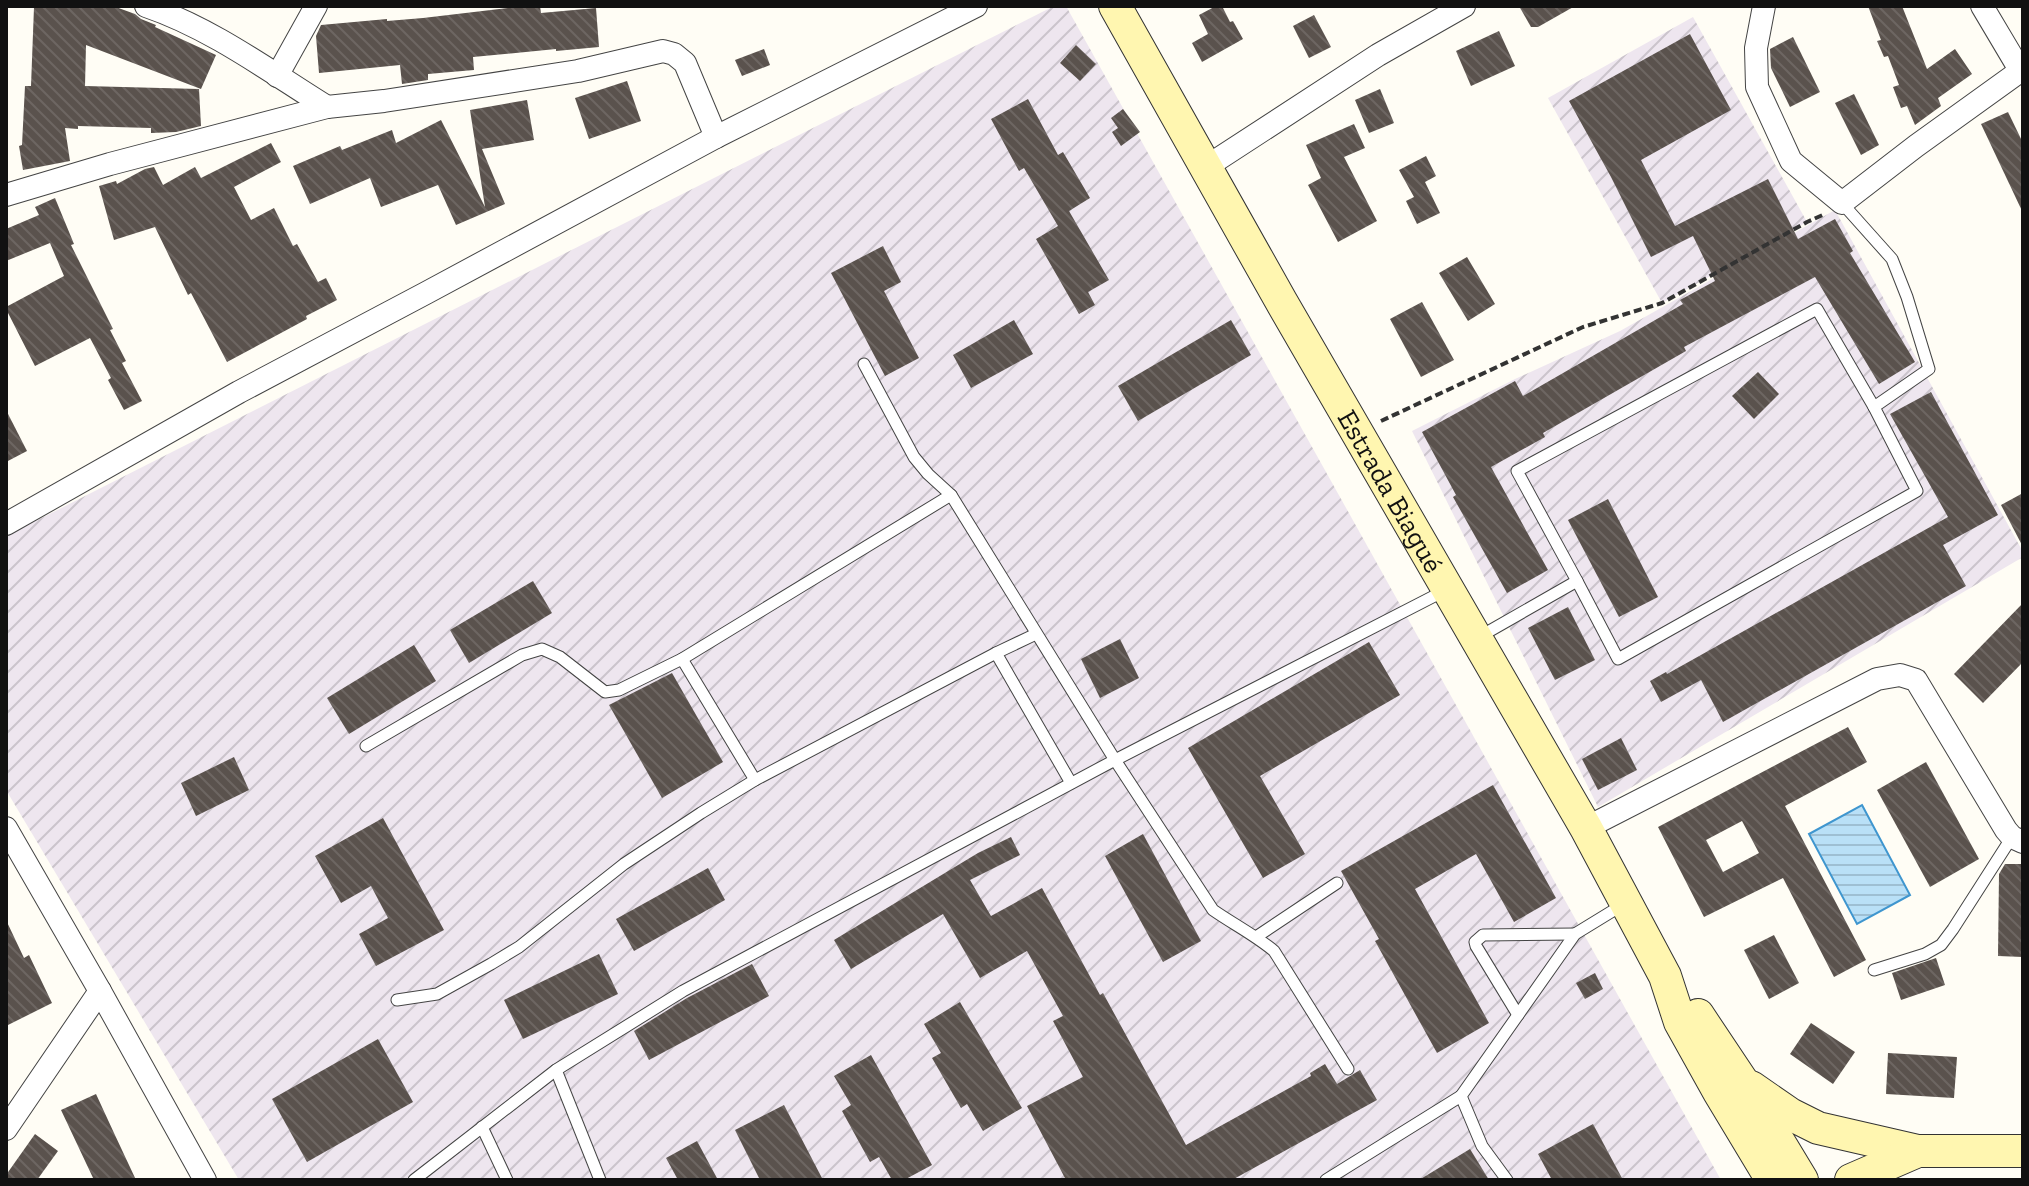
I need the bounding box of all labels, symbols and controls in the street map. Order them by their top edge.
street label: Estrada Biagué [1331,404,1450,578]

